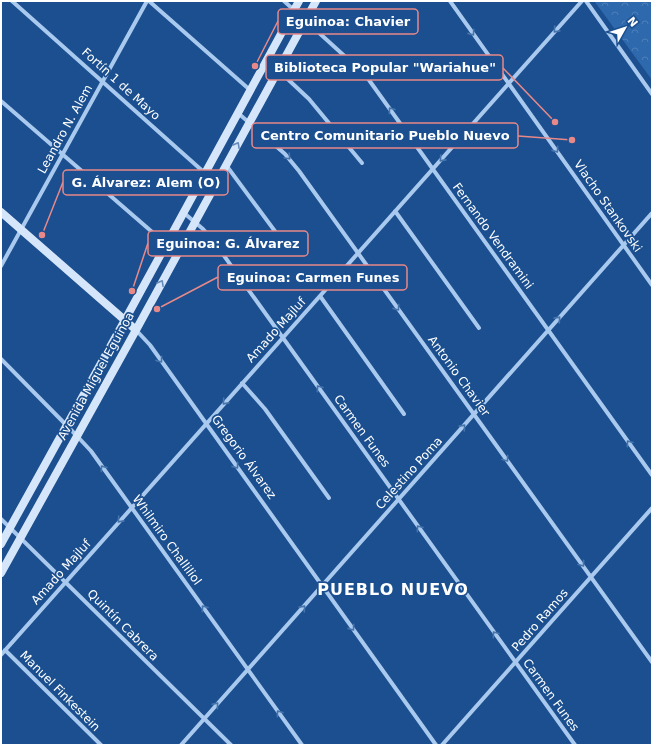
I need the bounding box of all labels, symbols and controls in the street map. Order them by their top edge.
north arrow [605,8,645,48]
callout: Eguinoa: Chavier [278,9,418,34]
text: Eguinoa: Chavier [286,14,411,29]
text: N [624,14,640,30]
one-way arrow [554,25,561,33]
one-way arrow [467,28,474,35]
street label: Fortín 1 de Mayo [79,45,163,123]
callout: Biblioteca Popular "Wariahue" [266,55,503,80]
text: Biblioteca Popular "Wariahue" [274,60,496,75]
street label: Leandro N. Alem [35,82,95,176]
one-way arrow [389,107,396,114]
callout: Centro Comunitario Pueblo Nuevo [252,123,518,148]
text: Centro Comunitario Pueblo Nuevo [260,128,510,143]
one-way arrow [232,141,240,149]
one-way arrow [551,146,559,153]
one-way arrow [283,153,290,160]
one-way arrow [440,154,447,161]
street label: Vlacho Stankovski [571,157,645,255]
callout: G. Álvarez: Alem (O) [63,170,228,195]
text: G. Álvarez: Alem (O) [72,175,220,190]
street label: Fernando Vendramini [450,180,536,292]
callout: Eguinoa: G. Álvarez [148,231,308,256]
text: Eguinoa: G. Álvarez [156,236,300,251]
callout: Eguinoa: Carmen Funes [218,265,407,290]
text: Eguinoa: Carmen Funes [227,270,400,285]
one-way arrow [157,280,164,287]
street label: Amado Majluf [243,294,309,365]
one-way arrow [393,303,400,310]
street label: Avenida Miguel Eguinoa [55,310,137,442]
one-way arrow [554,316,561,324]
street label: Antonio Chavier [425,333,493,419]
one-way arrow [155,356,163,363]
one-way arrow [317,386,324,393]
street label: Carmen Funes [331,392,393,470]
one-way arrow [223,398,230,405]
street label: Gregorio Álvarez [209,412,280,502]
one-way arrow [459,424,466,432]
street label: Celestino Poma [373,434,445,512]
one-way arrow [626,440,634,447]
one-way arrow [501,454,508,461]
one-way arrow [231,461,238,468]
one-way arrow [100,465,108,472]
street label: Whilmiro Challiliol [130,492,204,588]
one-way arrow [118,516,125,523]
one-way arrow [416,525,424,532]
street label: Amado Majluf [28,536,94,607]
one-way arrow [577,560,584,567]
district label: PUEBLO NUEVO [317,580,469,599]
street label: Quintín Cabrera [84,586,162,664]
street label: Pedro Ramos [509,586,571,654]
one-way arrow [201,605,208,612]
one-way arrow [298,605,305,613]
one-way arrow [348,624,355,631]
one-way arrow [493,631,500,638]
street label: Manuel Finkestein [17,648,103,734]
street label: Carmen Funes [520,656,582,734]
one-way arrow [212,703,219,710]
one-way arrow [277,711,284,718]

